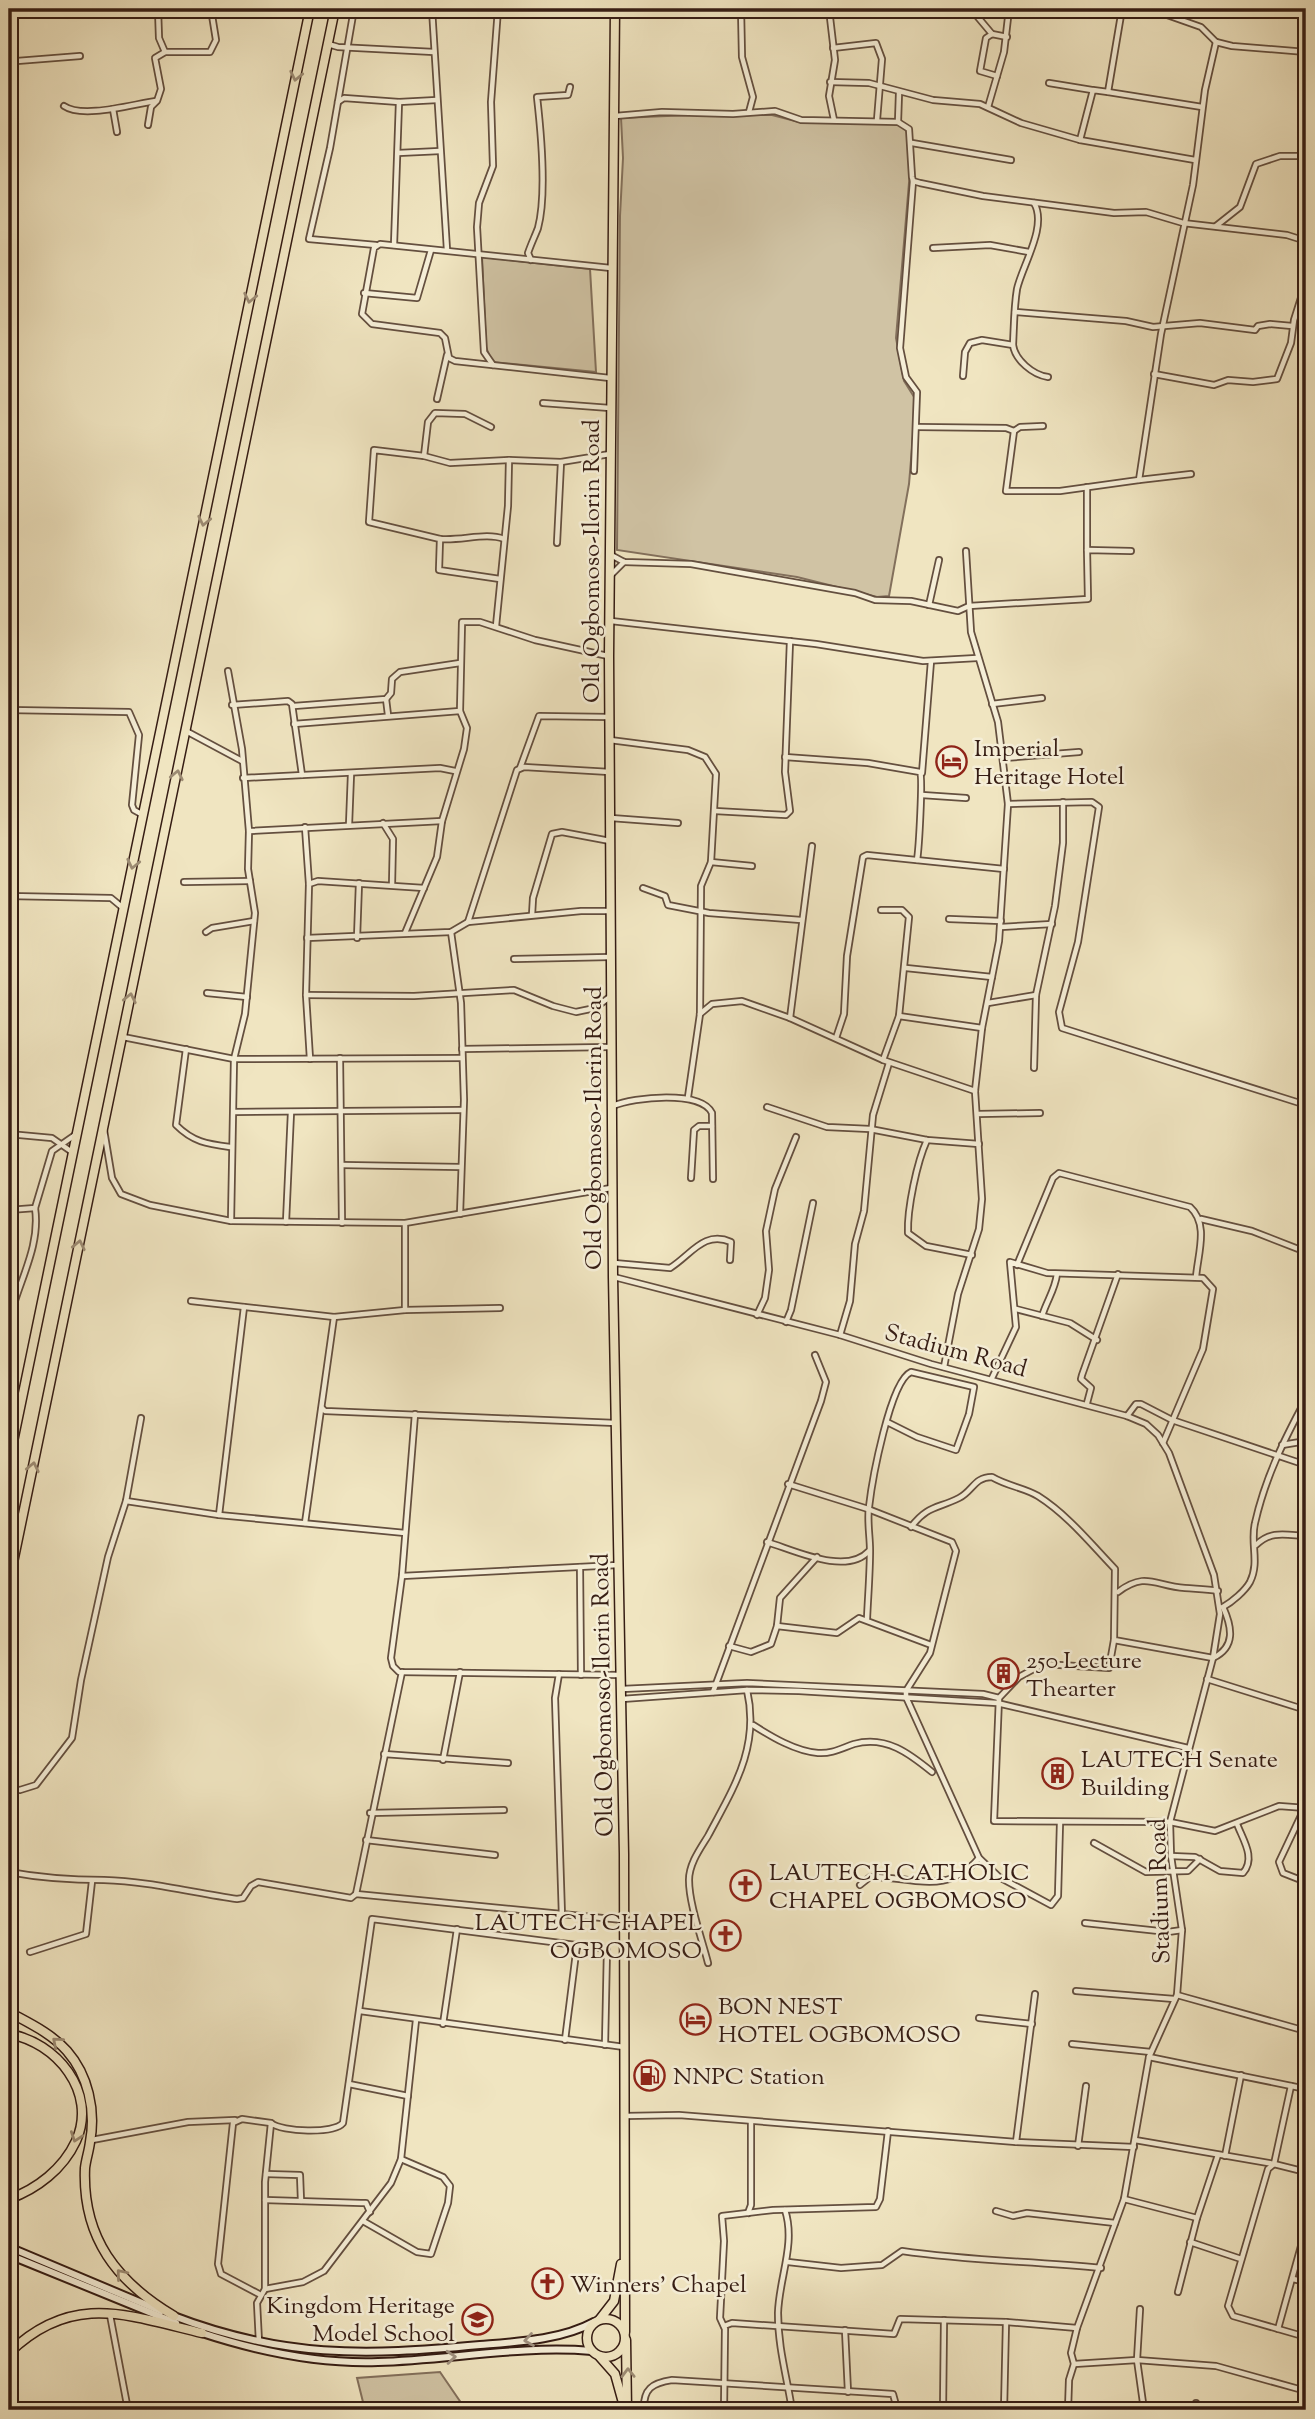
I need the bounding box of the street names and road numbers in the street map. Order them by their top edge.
street label: Old Ogbomoso-Ilorin Road [576,419,610,703]
street label: Old Ogbomoso-Ilorin Road [578,986,612,1270]
street label: Stadium Road [880,1317,1031,1387]
street label: Old Ogbomoso-Ilorin Road [585,1552,623,1837]
street label: Stadium Road [1141,1817,1181,1965]

